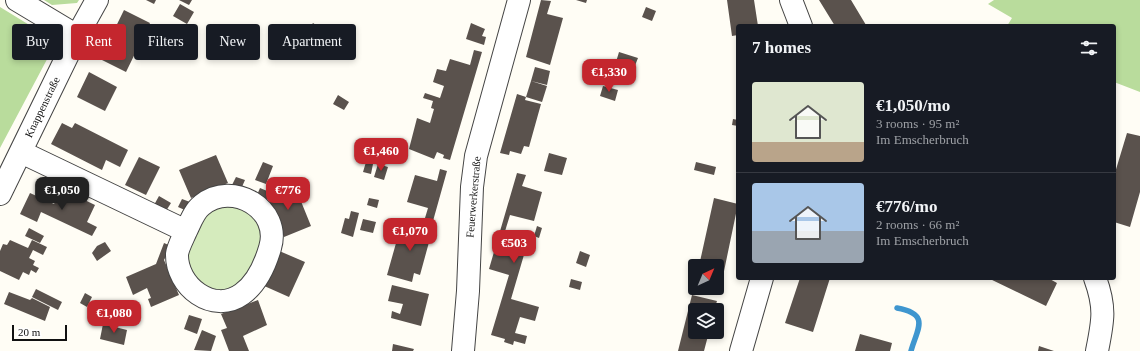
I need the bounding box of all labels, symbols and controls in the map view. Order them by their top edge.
chip: Buy [12,24,63,60]
chip: Rent [71,24,126,60]
chip: Filters [134,24,198,60]
chip: New [206,24,260,60]
chip: Apartment [268,24,356,60]
icon: filters [1078,37,1100,59]
text: 7 homes [752,38,811,57]
pin: €1,330 [576,59,642,93]
text: €1,330 [591,64,627,79]
street label: Knappenstraße [22,75,62,139]
text: €1,050/mo [876,96,950,115]
icon: home [784,98,832,146]
text: 3 rooms · 95 m² [876,116,959,131]
text: Im Emscherbruch [876,132,969,147]
pin: €1,460 [348,138,414,172]
text: €1,460 [363,143,399,158]
street label: Feuerwerkerstraße [463,156,483,238]
pin: €1,050 [29,177,95,211]
pin: €776 [264,177,312,211]
text: €1,050 [44,182,80,197]
text: €776 [275,182,301,197]
text: €776/mo [876,197,937,216]
icon: home [784,199,832,247]
text: 2 rooms · 66 m² [876,217,959,232]
pin: €1,070 [377,218,443,252]
text: €1,070 [392,223,428,238]
pin: €503 [490,230,538,264]
text: Im Emscherbruch [876,233,969,248]
text: €503 [501,235,527,250]
north arrow [688,259,724,295]
map controls [688,259,724,339]
pin: €1,080 [81,300,147,334]
button: layers [688,303,724,339]
text: €1,080 [96,305,132,320]
scale bar [12,323,67,342]
text: 20 m [18,326,40,338]

